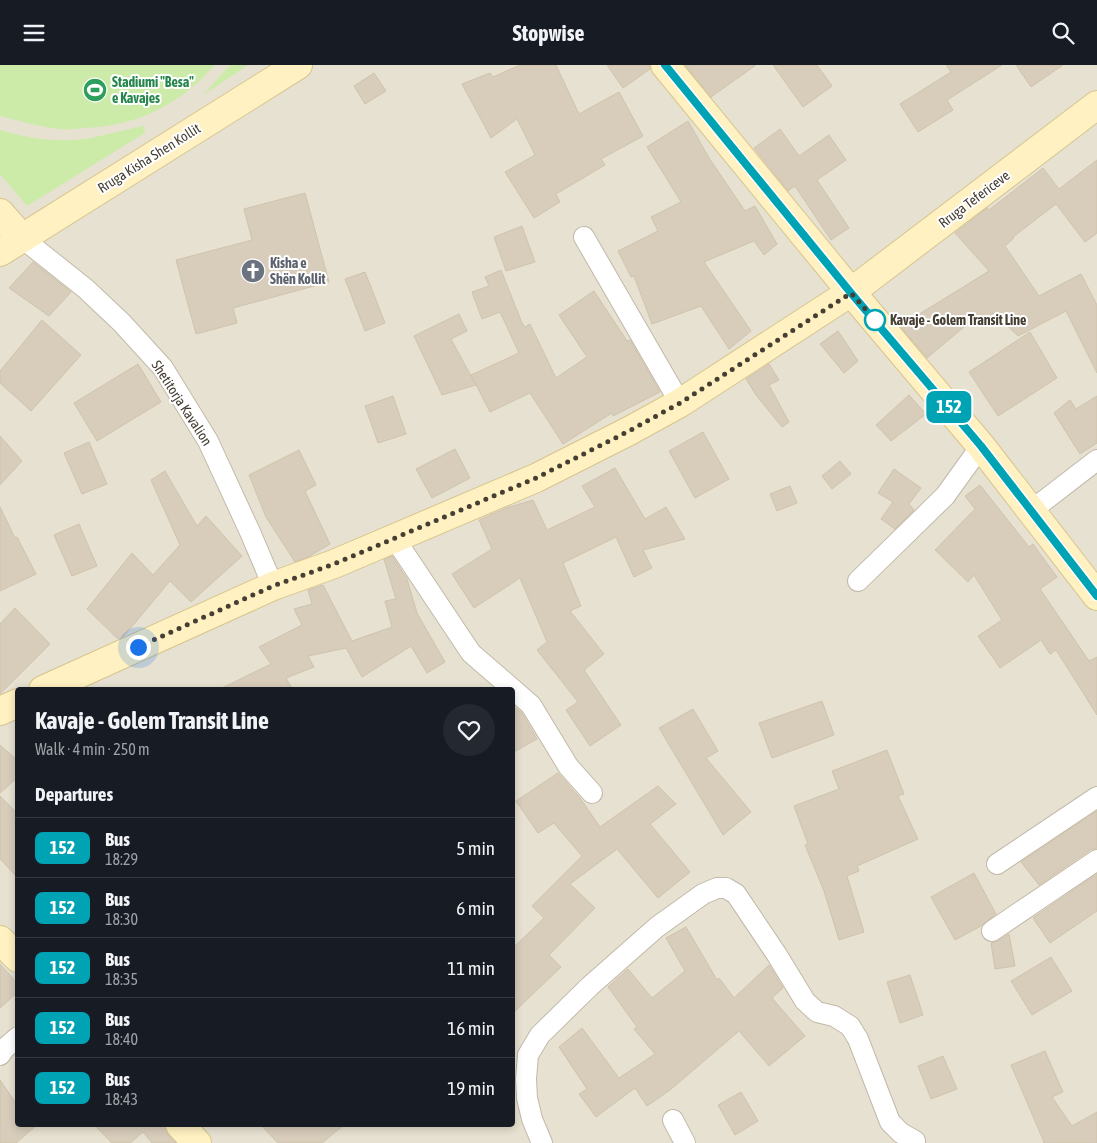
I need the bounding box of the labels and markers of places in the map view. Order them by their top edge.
place label: Stadiumi "Besa" e Kavajes [112,74,194,106]
sports icon: Stadiumi "Besa" e Kavajes [82,77,108,103]
place label: Kisha e Shën Kollit [270,255,326,287]
church icon: Kisha e Shën Kollit [240,258,266,284]
marker: Kavaje - Golem Transit Line [864,309,886,331]
place label: Kavaje - Golem Transit Line [890,312,1026,328]

